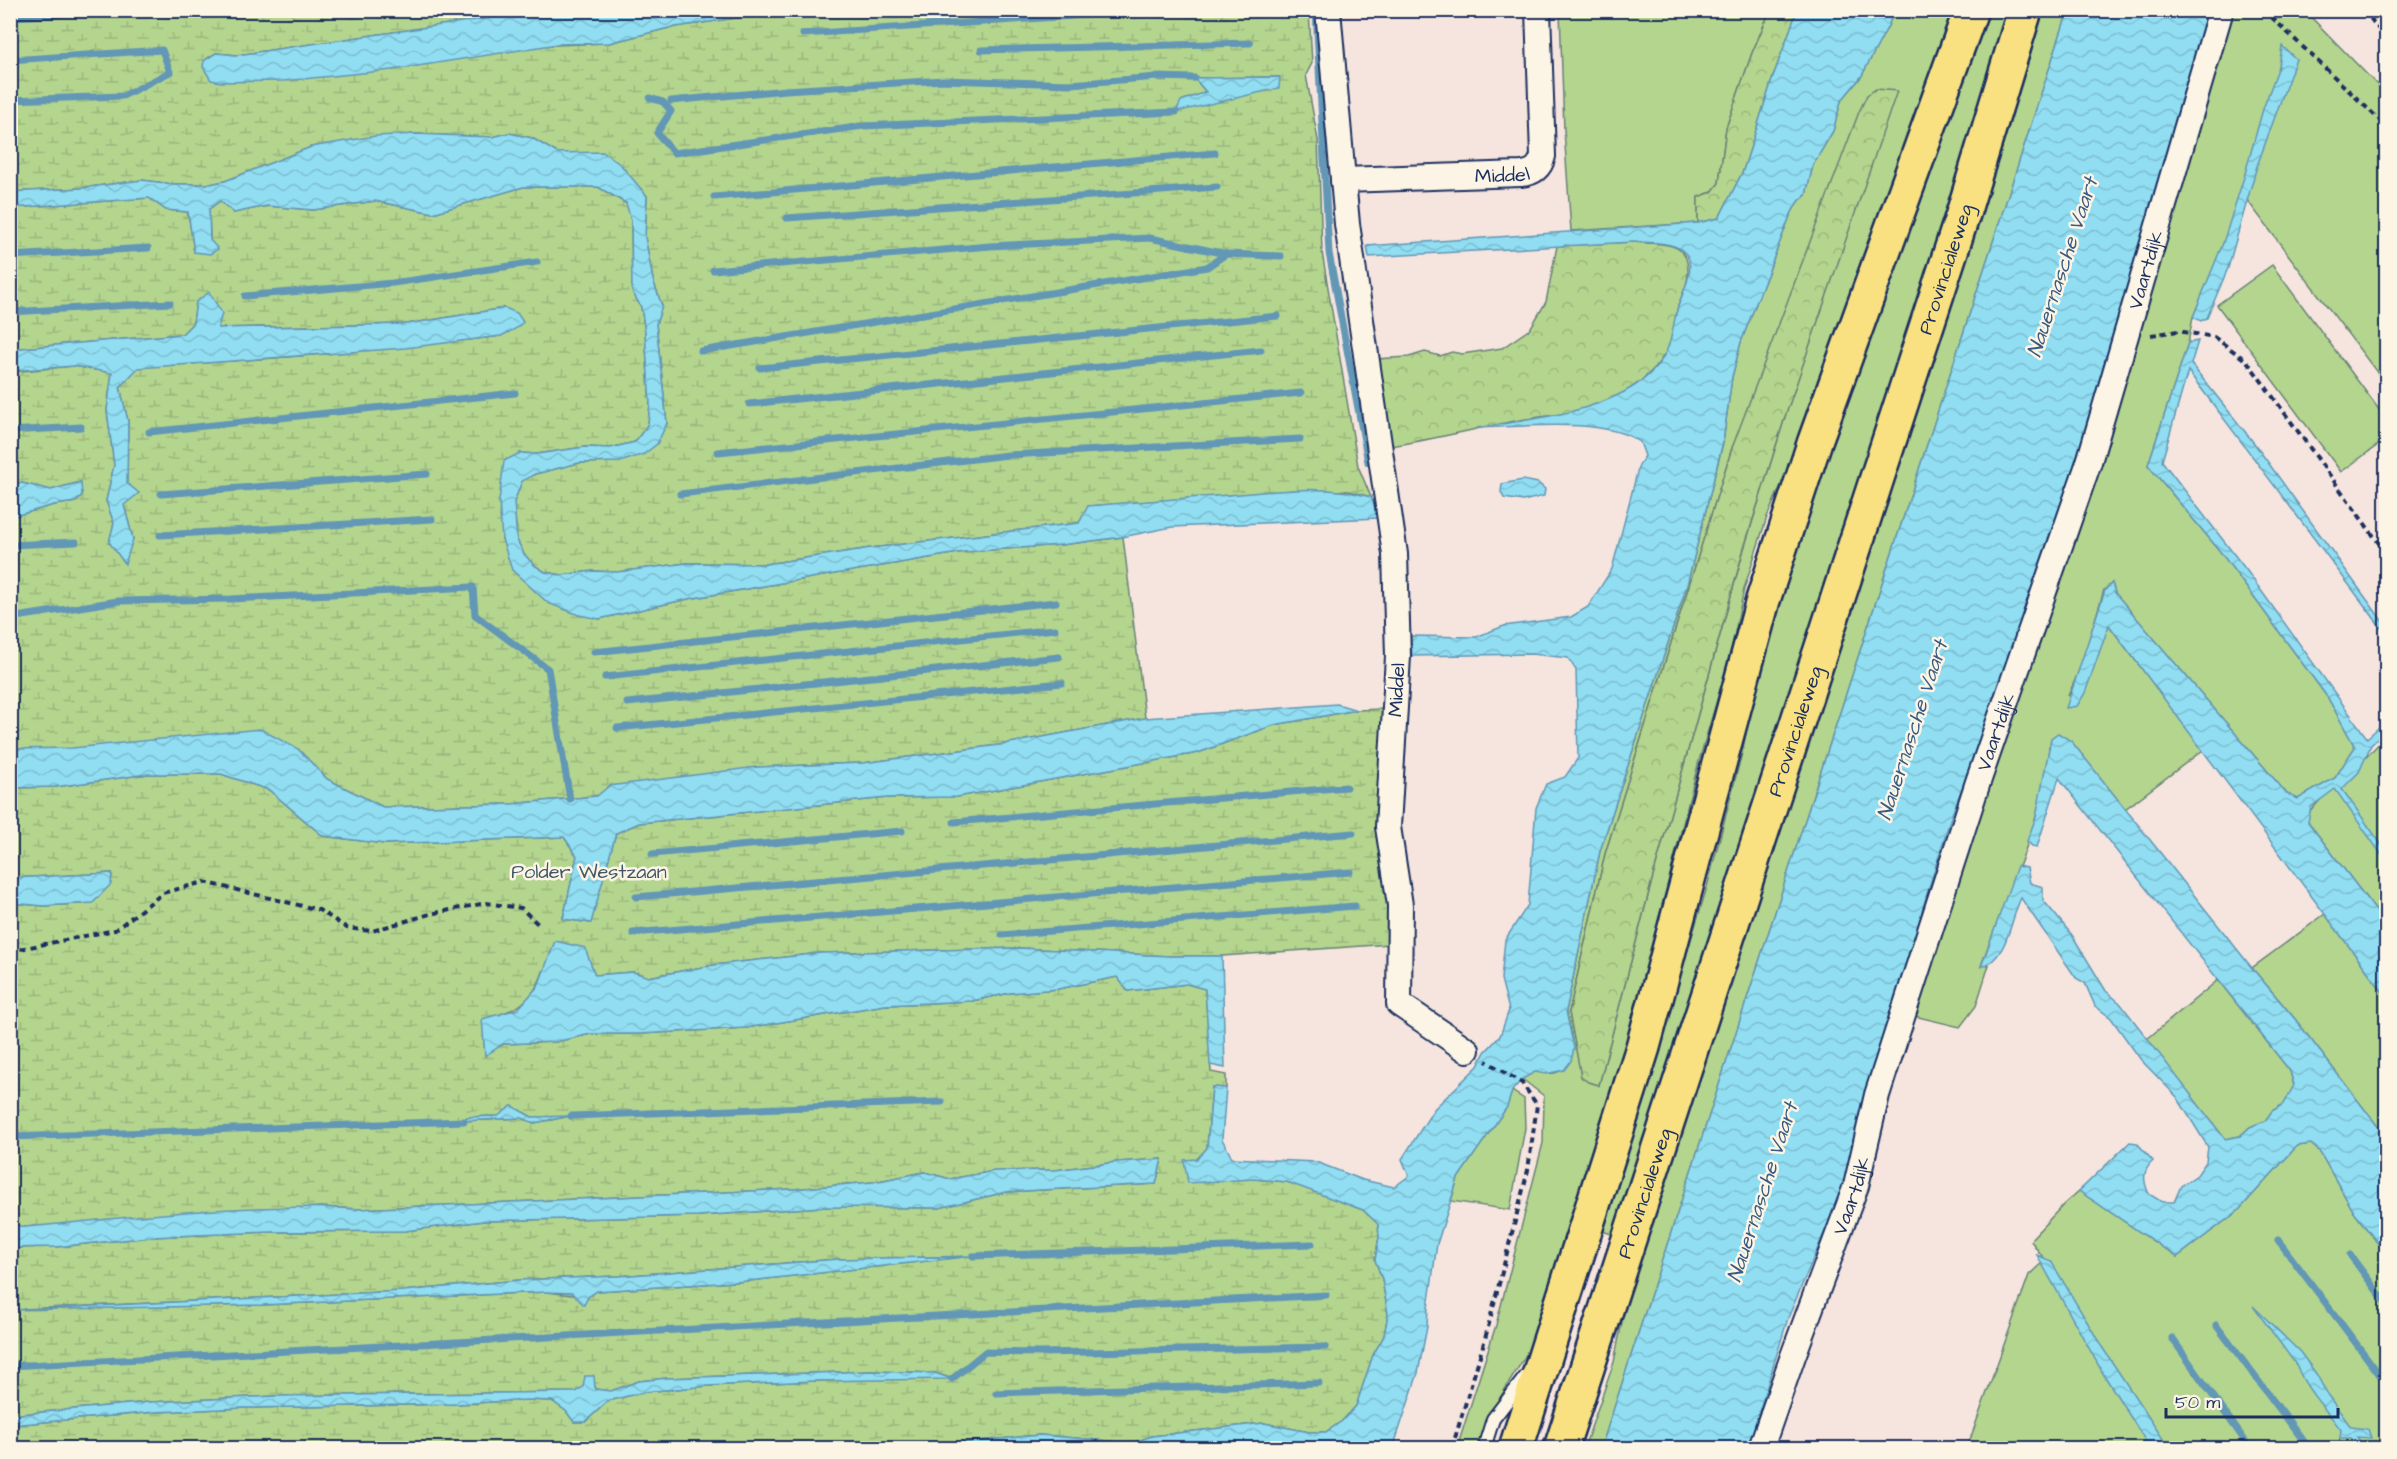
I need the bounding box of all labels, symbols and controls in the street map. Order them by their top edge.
street label: Middel [1474,160,1533,191]
water label: Nauernasche Vaart [2020,171,2106,361]
street label: Provincialeweg [1912,201,1981,338]
street label: Vaartdijk [2121,227,2171,313]
water label: Nauernasche Vaart [1870,634,1956,824]
street label: Middel [1382,662,1412,718]
street label: Provincialeweg [1761,663,1831,800]
street label: Vaartdijk [1970,689,2023,775]
park label: Polder Westzaan [511,858,667,886]
water label: Nauernasche Vaart [1720,1096,1806,1286]
street label: Provincialeweg [1611,1125,1680,1262]
street label: Vaartdijk [1826,1154,1877,1239]
scale bar [2166,1381,2338,1419]
text: 50 m [2175,1390,2220,1415]

